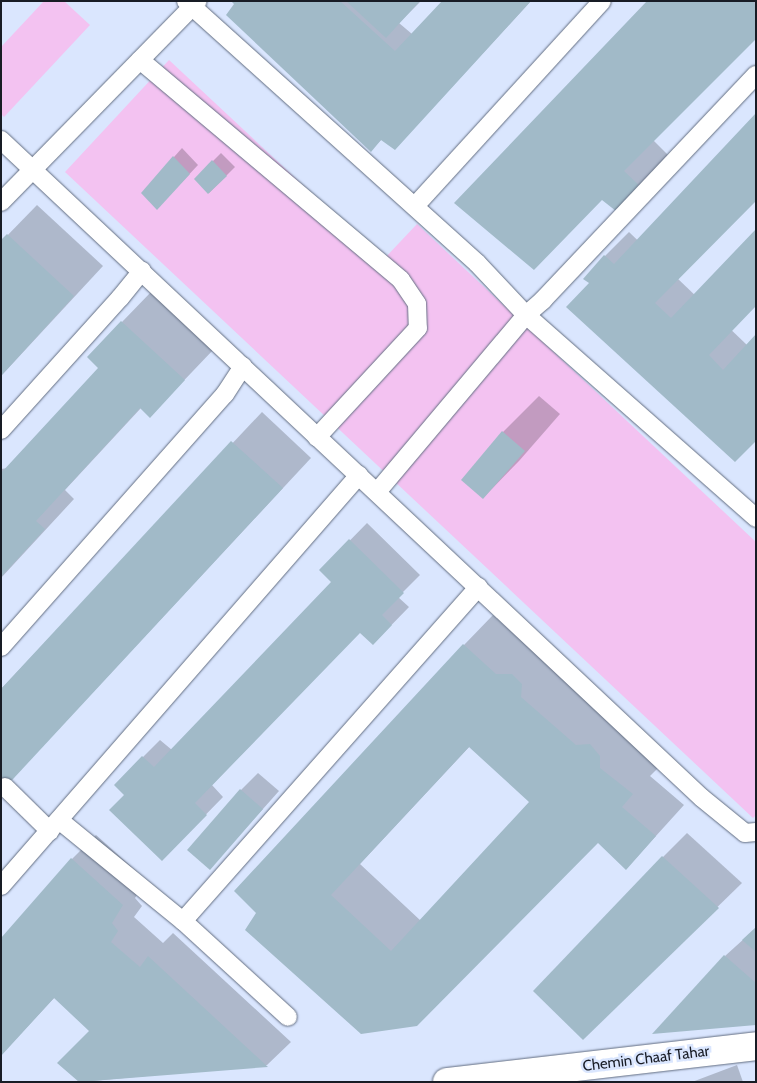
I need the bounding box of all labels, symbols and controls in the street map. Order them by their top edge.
street label: Chemin Chaaf Tahar [582,1042,710,1076]

